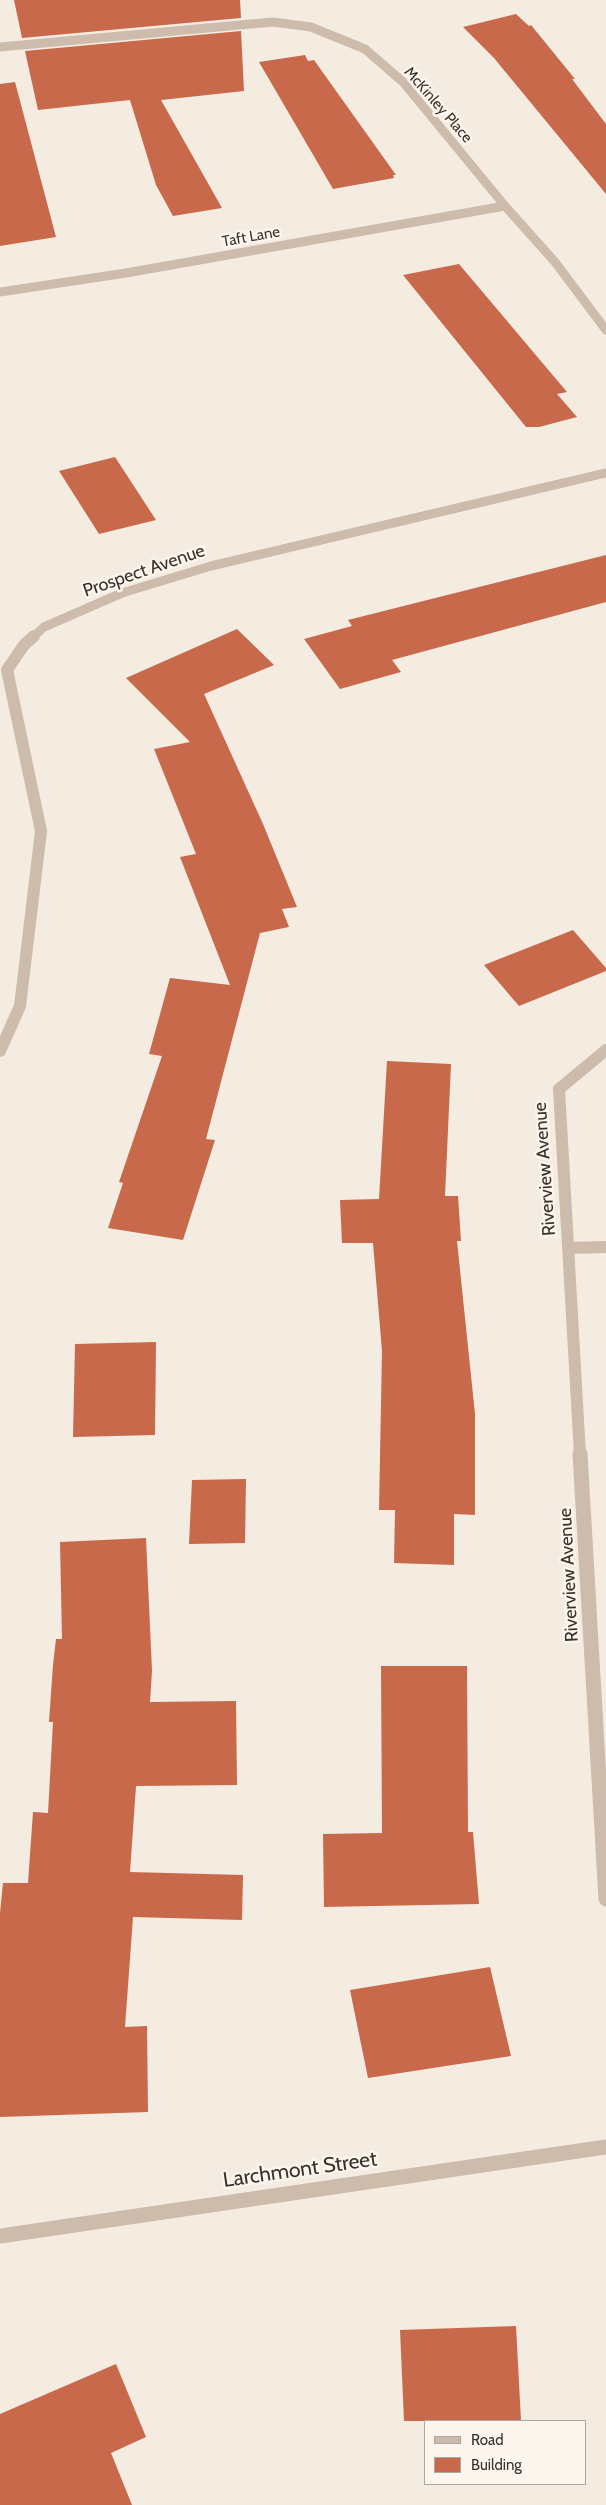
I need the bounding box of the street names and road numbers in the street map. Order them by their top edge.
street label: McKinley Place [400,63,476,147]
street label: Taft Lane [221,223,281,251]
street label: Prospect Avenue [80,540,208,602]
street label: Riverview Avenue [530,1101,560,1237]
street label: Riverview Avenue [555,1507,583,1643]
street label: Larchmont Street [221,2147,379,2193]

